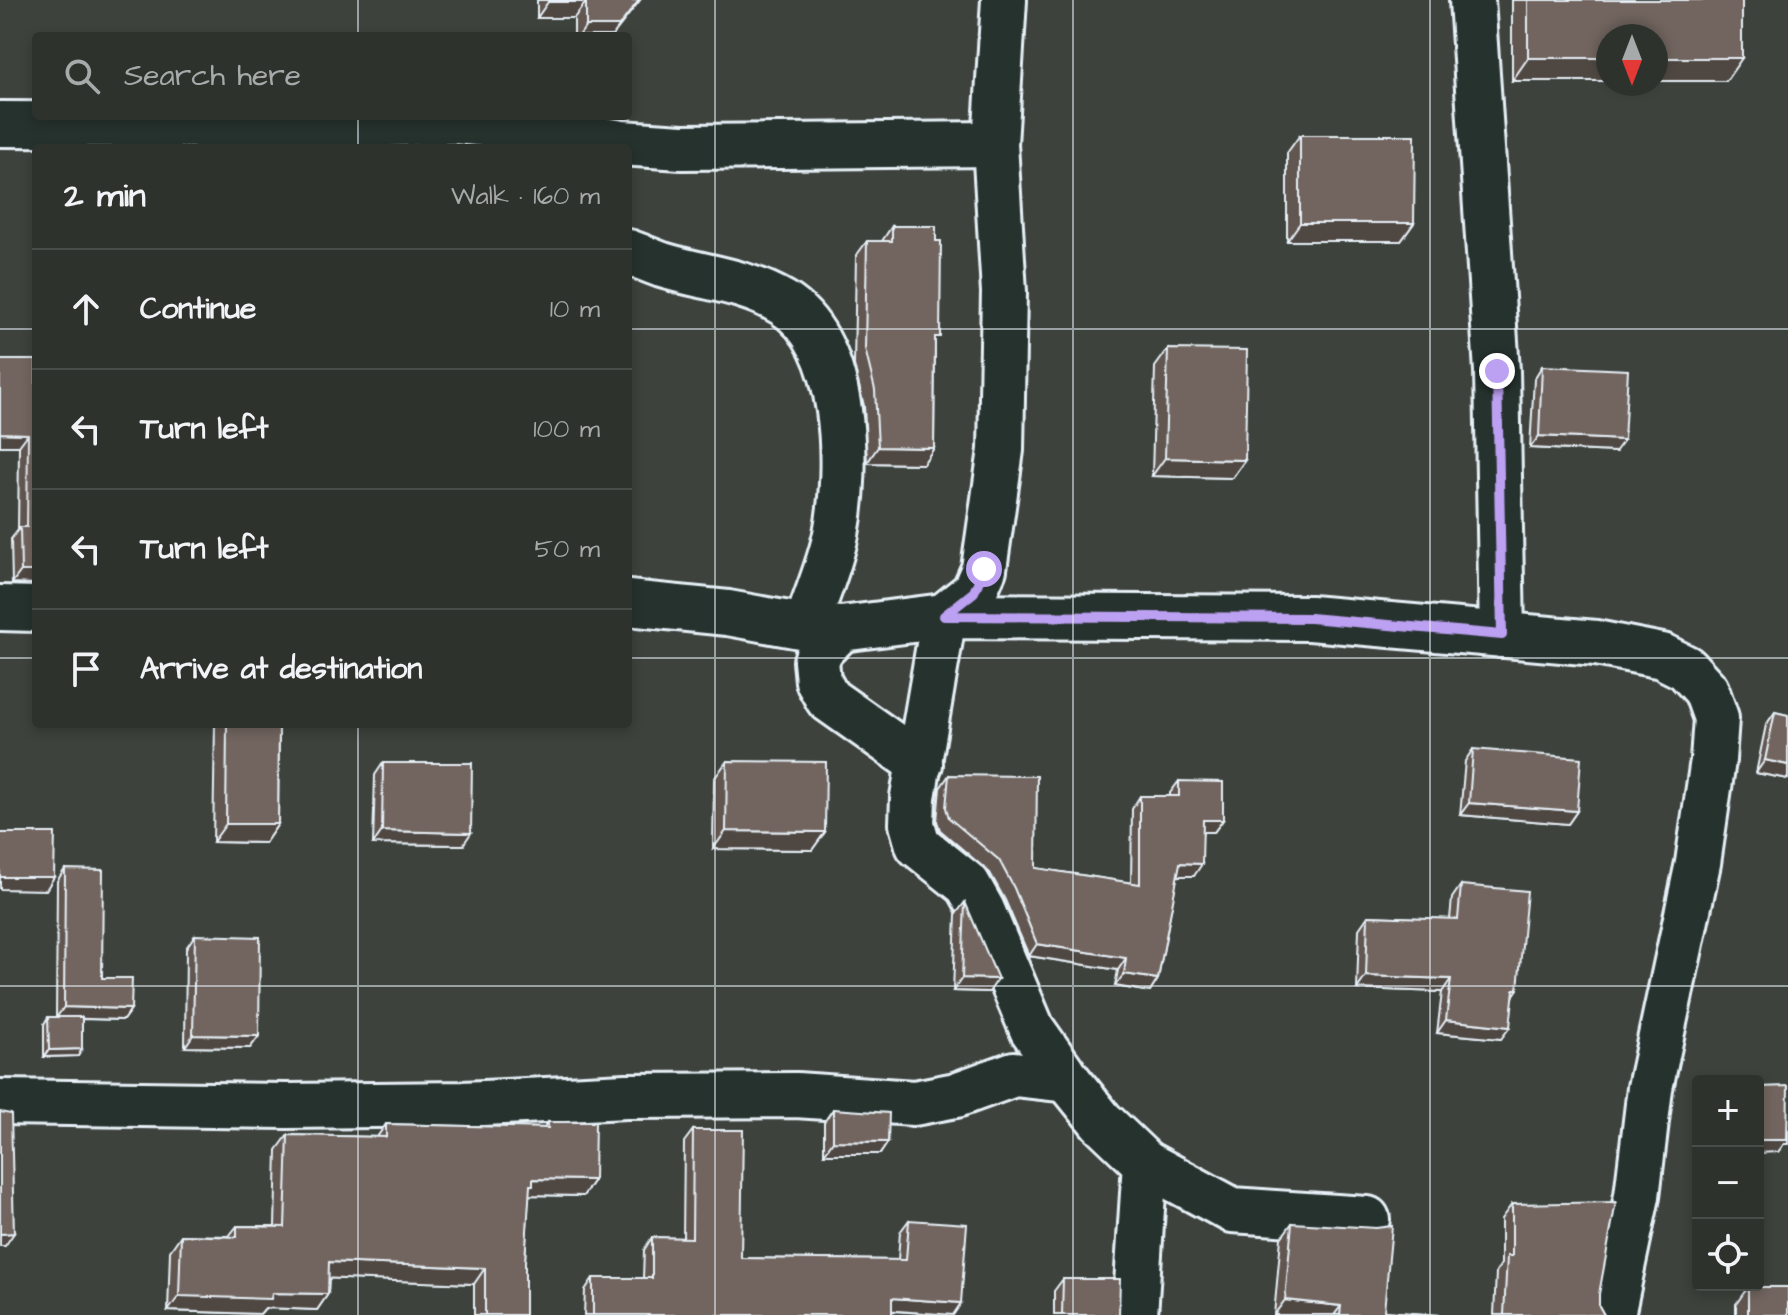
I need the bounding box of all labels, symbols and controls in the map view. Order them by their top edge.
north arrow [1596,24,1668,96]
search box [32,32,632,120]
icon: search [60,54,104,98]
text: Search here [124,55,301,97]
text: 2 min [64,172,146,220]
text: Walk · 160 m [451,178,600,214]
icon: ahead [64,287,108,331]
text: Continue [140,288,256,330]
text: 10 m [550,291,600,327]
route end [1479,353,1515,389]
icon: left [64,407,108,451]
text: Turn left [140,408,268,450]
text: 100 m [533,411,600,447]
icon: left [64,527,108,571]
text: Turn left [140,528,268,570]
text: 50 m [535,531,600,567]
route start [966,551,1002,587]
icon: arrive [64,647,108,691]
text: Arrive at destination [140,648,422,690]
map controls [1692,1075,1764,1291]
button: + [1692,1075,1764,1147]
button: − [1692,1147,1764,1219]
button: locate [1692,1219,1764,1291]

